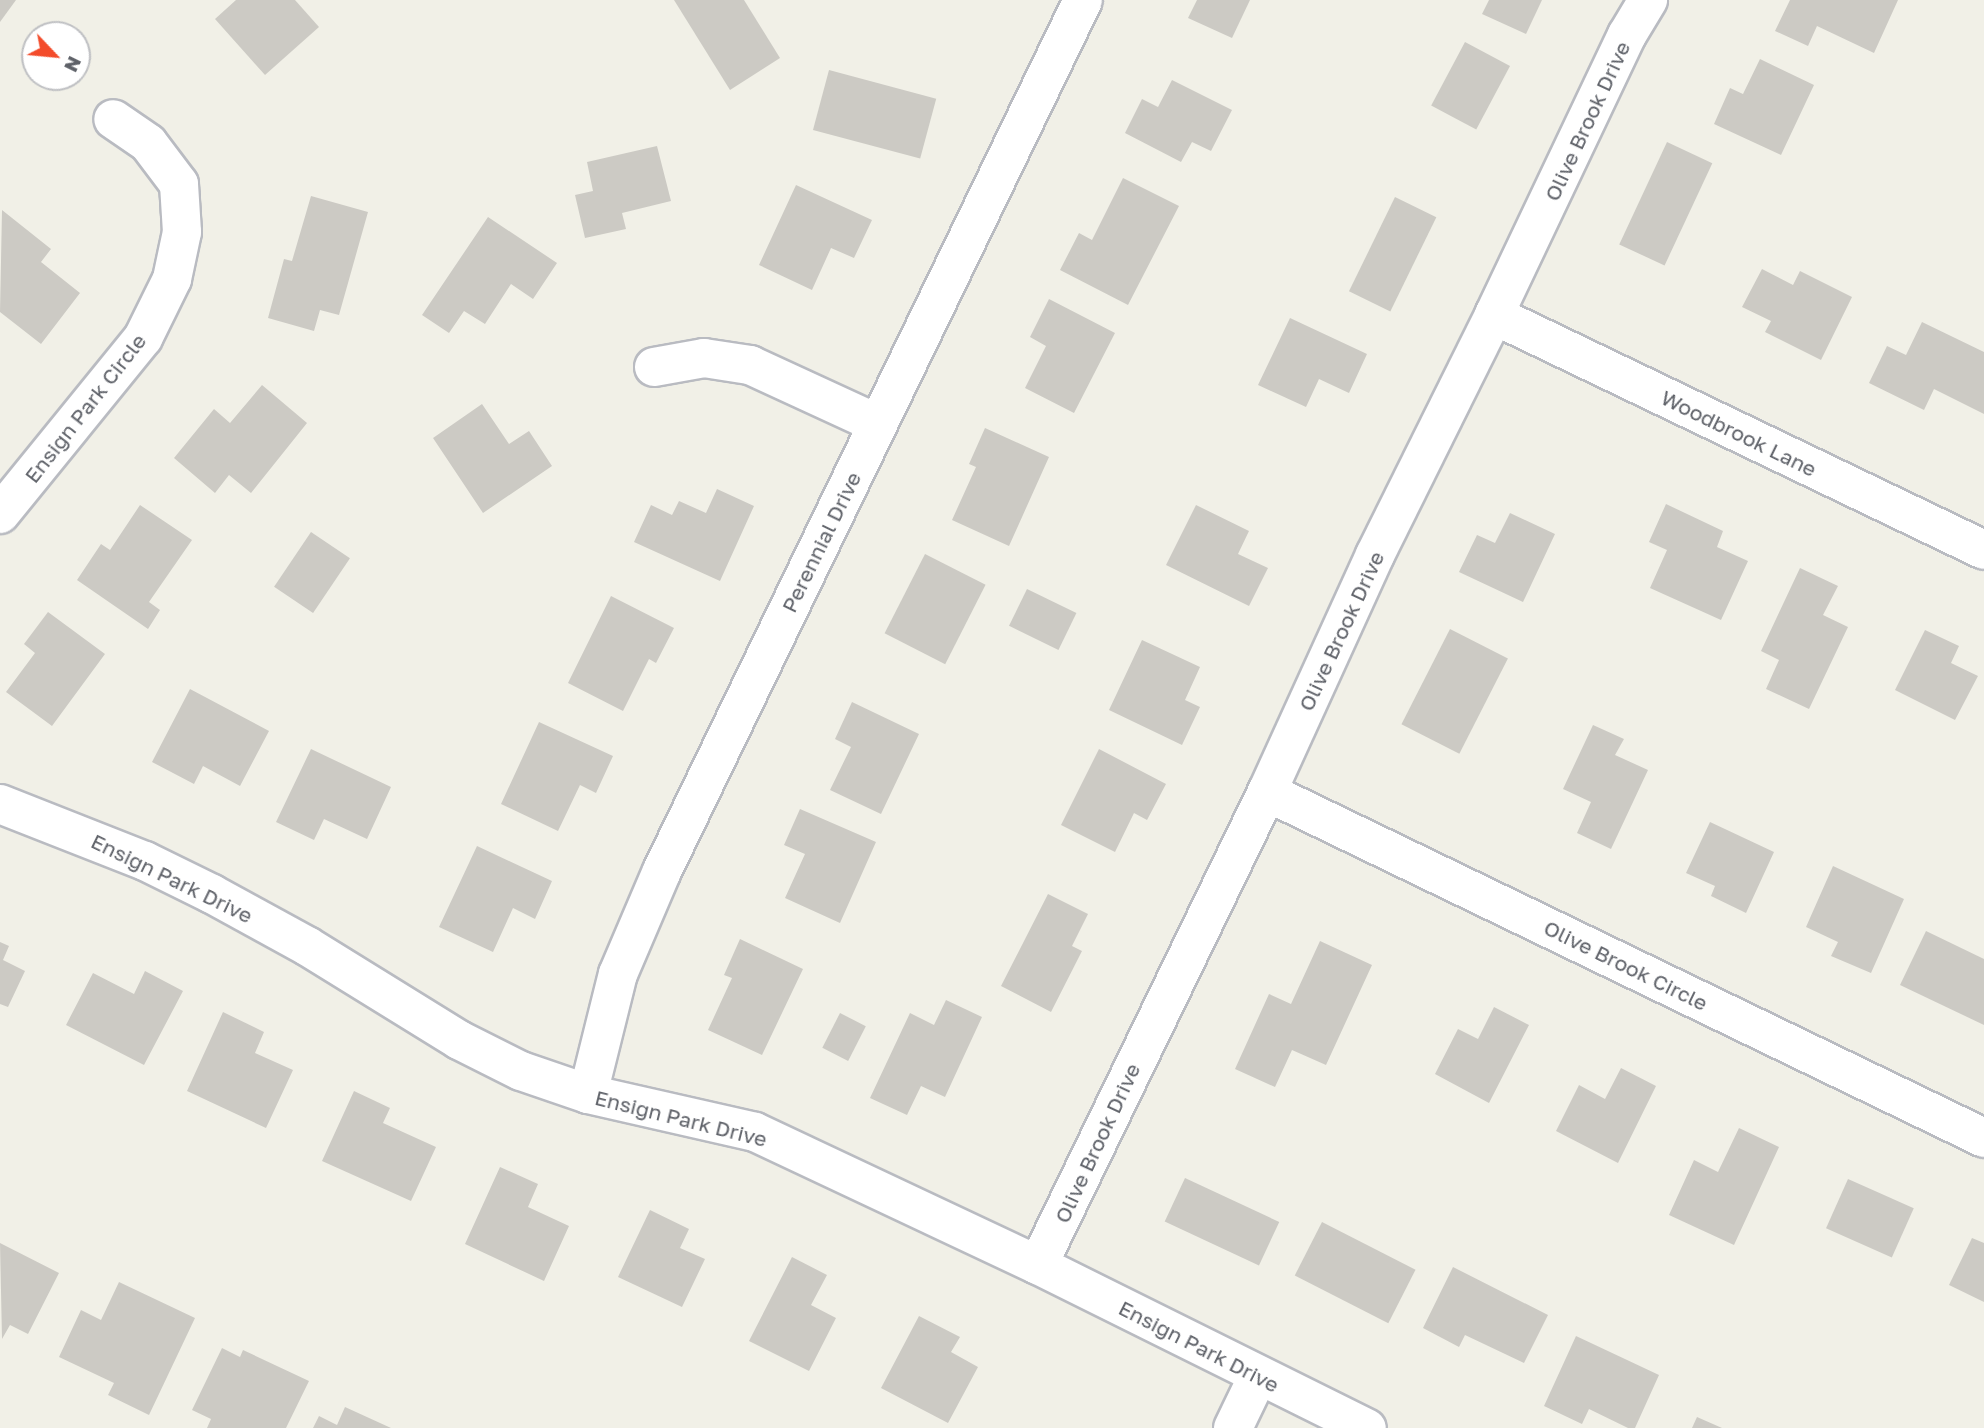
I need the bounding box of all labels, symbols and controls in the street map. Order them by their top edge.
north arrow [21,21,91,91]
street label: Olive Brook Drive [1539,37,1635,205]
text: N [60,53,87,76]
street label: Ensign Park Circle [19,328,151,488]
street label: Woodbrook Lane [1657,384,1821,482]
street label: Perennial Drive [776,468,866,616]
street label: Olive Brook Drive [1293,547,1389,715]
street label: Ensign Park Drive [87,828,257,928]
street label: Olive Brook Circle [1540,914,1712,1016]
street label: Olive Brook Drive [1049,1059,1145,1227]
street label: Ensign Park Drive [592,1084,770,1152]
street label: Ensign Park Drive [1115,1295,1283,1397]

